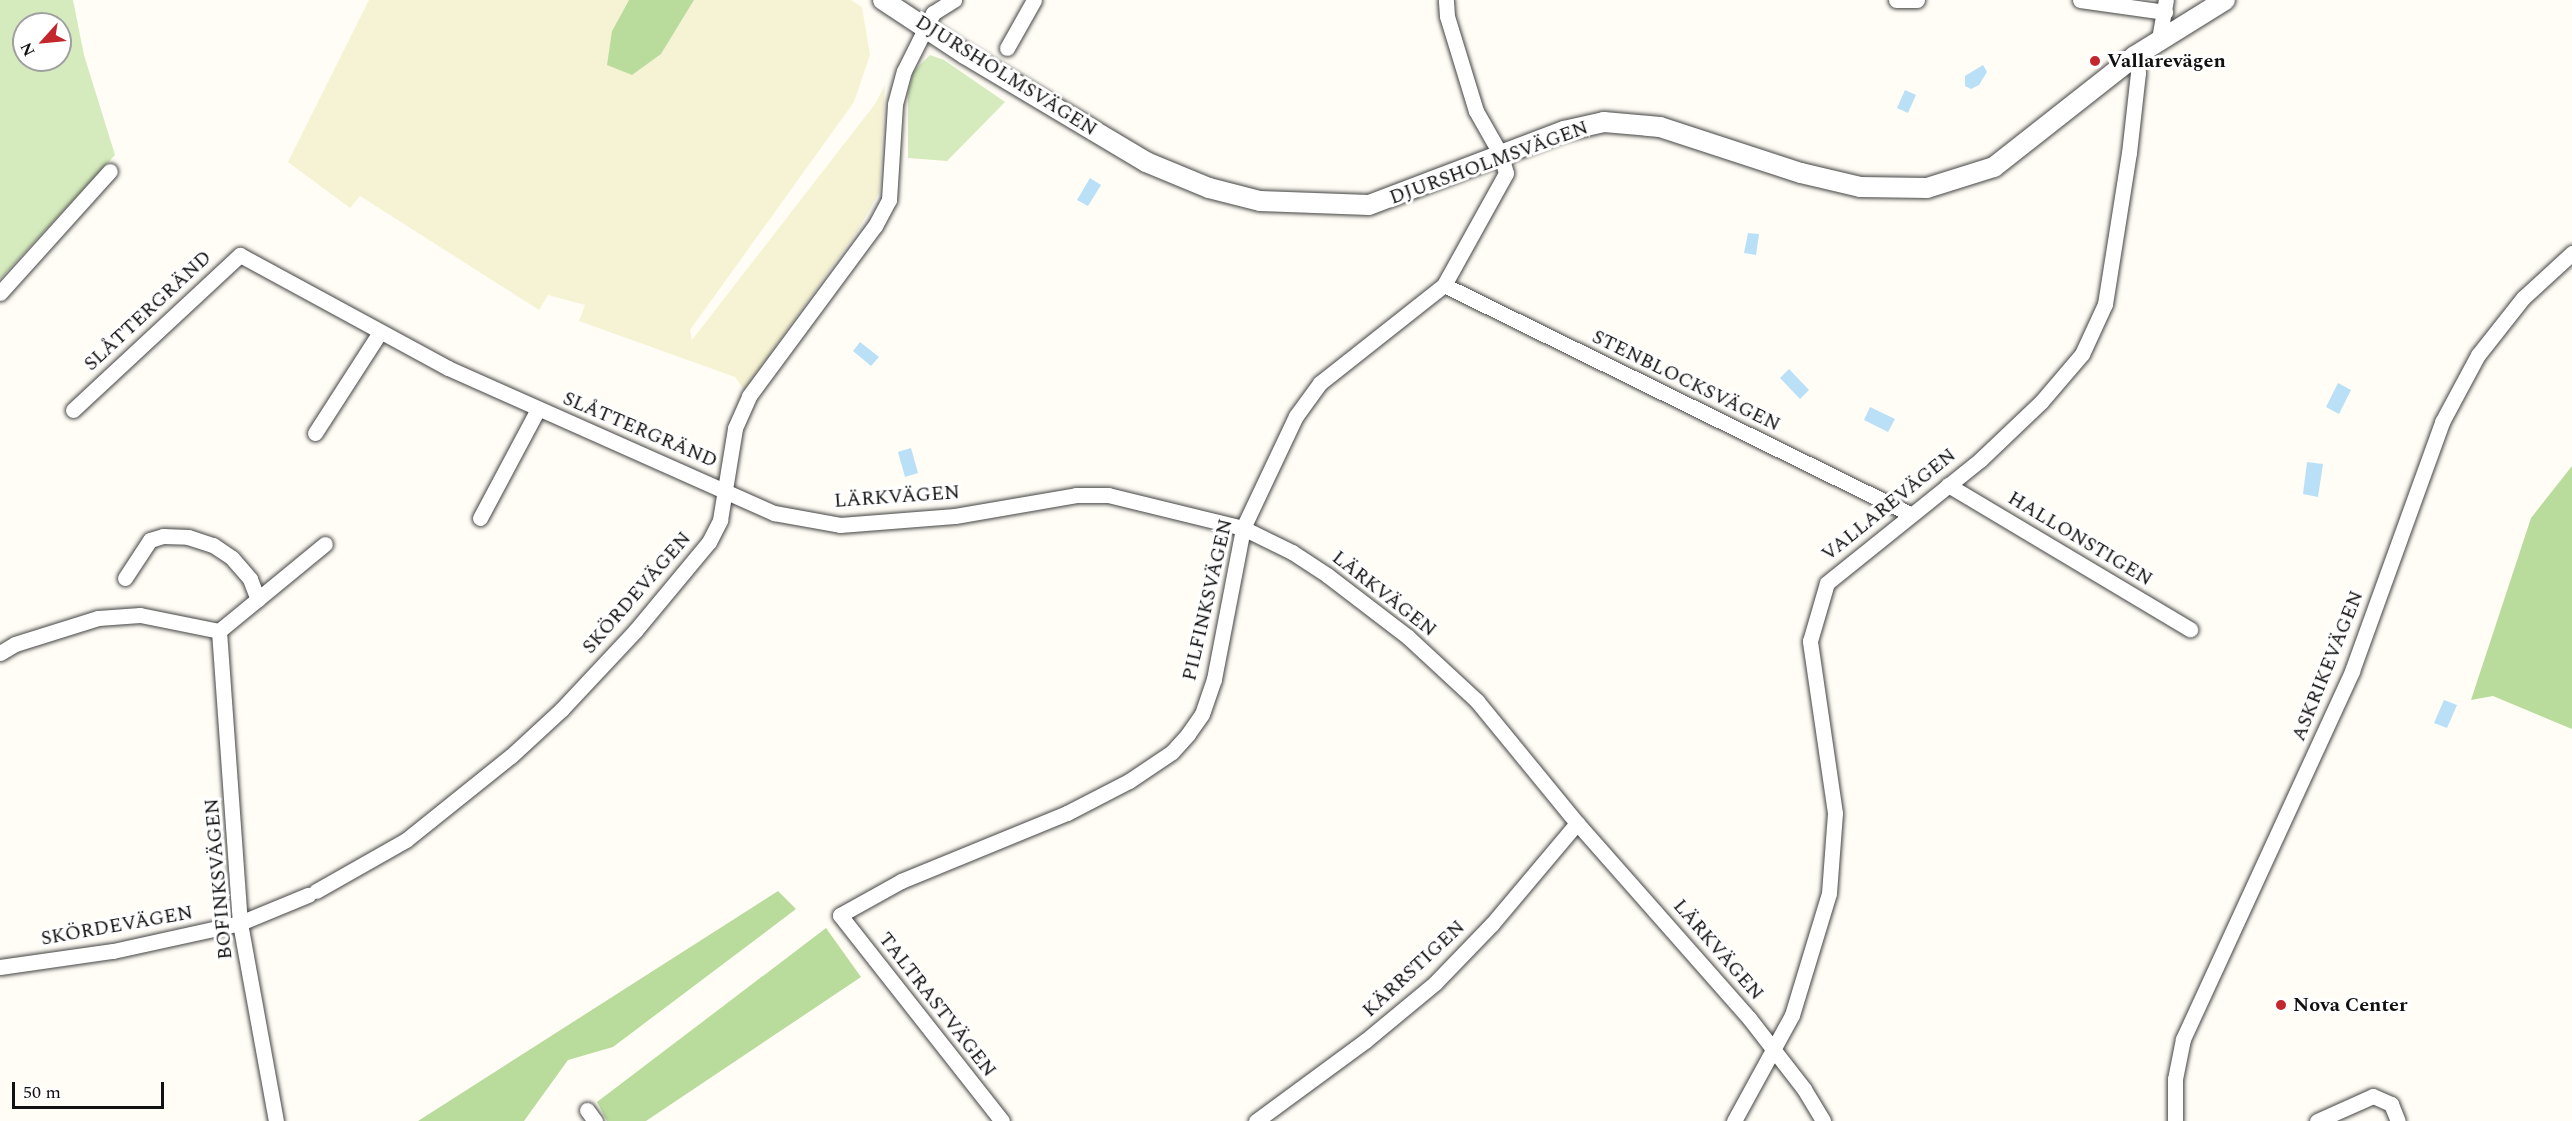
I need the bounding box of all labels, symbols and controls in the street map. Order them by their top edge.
street label: DJURSHOLMSVÄGEN [911,10,1101,142]
north arrow [12,12,72,72]
text: N [14,38,41,61]
place label: Vallarevägen [2107,49,2226,73]
marker: Vallarevägen [2088,54,2102,68]
street label: DJURSHOLMSVÄGEN [1386,116,1592,210]
street label: SLÅTTERGRÄND [79,246,217,376]
street label: STENBLOCKSVÄGEN [1588,325,1784,437]
street label: SLÅTTERGRÄND [559,387,721,473]
street label: VALLAREVÄGEN [1817,443,1961,567]
street label: LÄRKVÄGEN [833,481,961,513]
street label: HALLONSTIGEN [2003,486,2157,592]
street label: PILFINKSVÄGEN [1178,517,1238,683]
street label: SKÖRDEVÄGEN [577,527,697,659]
street label: LÄRKVÄGEN [1327,546,1441,642]
street label: ASKRIKEVÄGEN [2287,587,2369,745]
street label: BOFINKSVÄGEN [200,797,238,961]
street label: LÄRKVÄGEN [1668,894,1768,1006]
street label: SKÖRDEVÄGEN [39,901,195,951]
street label: KÄRRSTIGEN [1358,915,1470,1023]
street label: TALTRASTVÄGEN [873,928,1001,1082]
place label: Nova Center [2293,993,2407,1017]
marker: Nova Center [2274,998,2288,1012]
scale bar [15,1070,166,1108]
text: 50 m [23,1079,61,1106]

